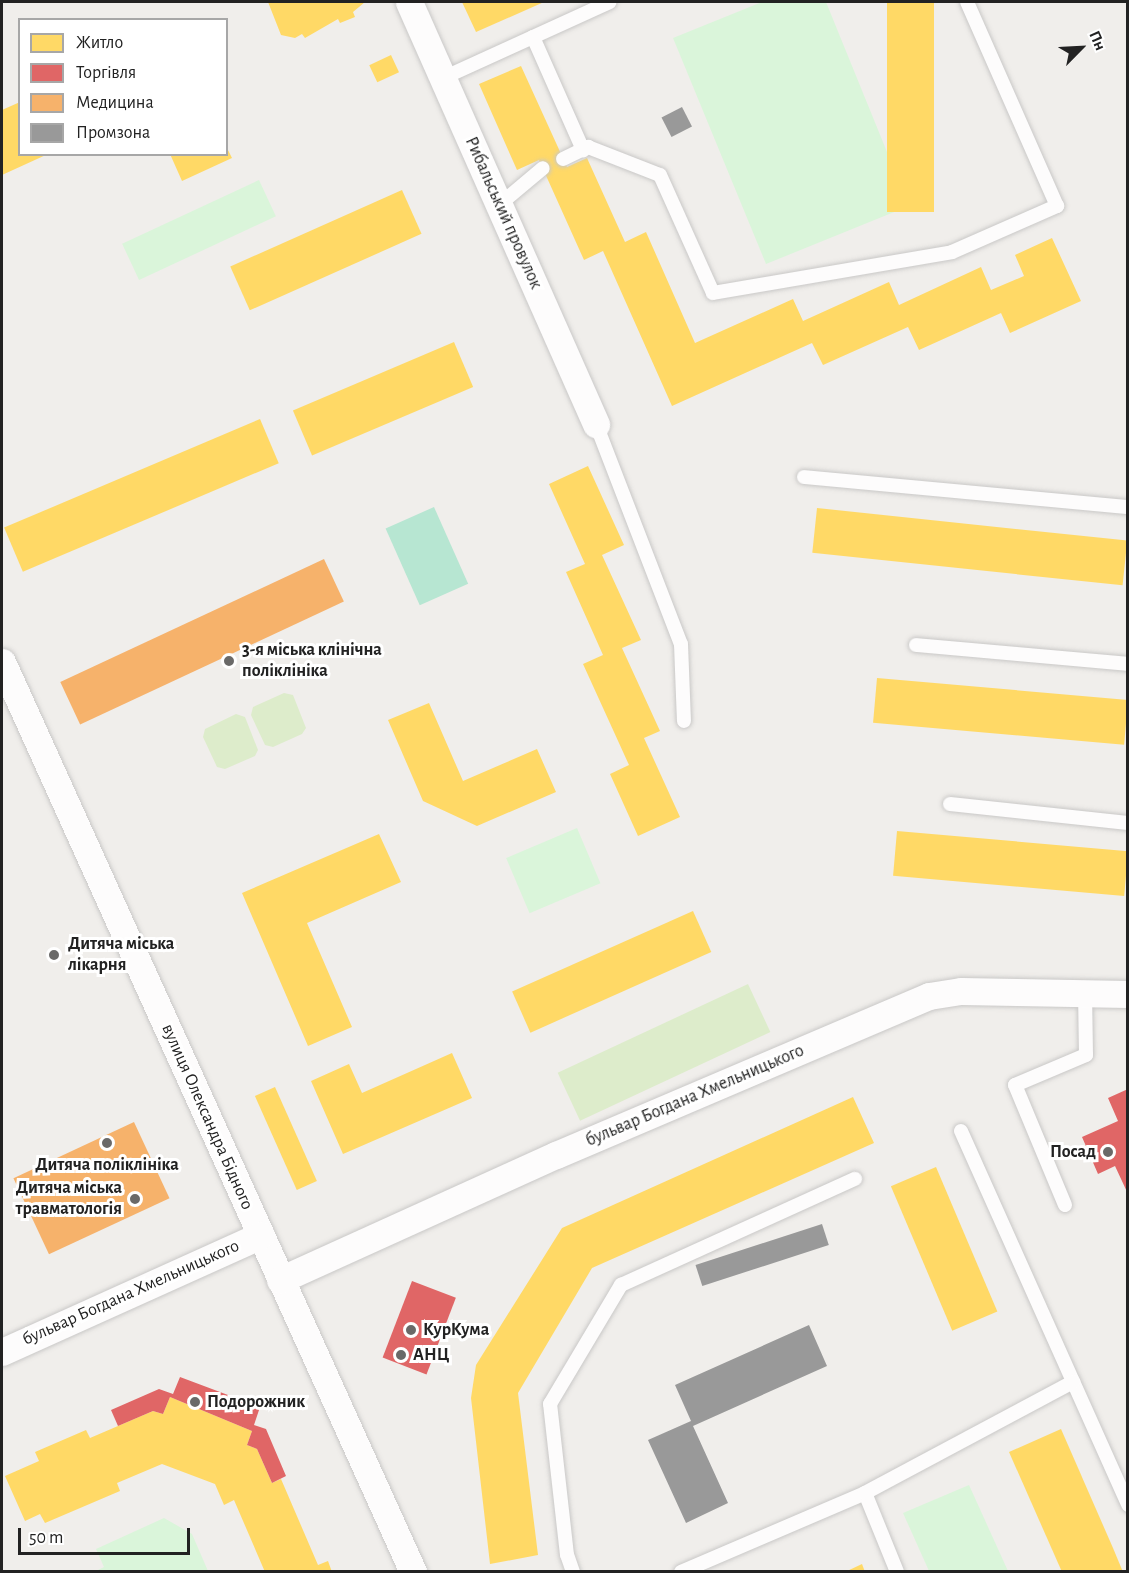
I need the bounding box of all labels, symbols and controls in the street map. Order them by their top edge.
legend [18,18,228,156]
north arrow [1051,18,1111,78]
text: Пн [1086,29,1109,53]
text: Житло [76,34,123,52]
text: Торгівля [76,64,136,82]
text: Медицина [76,94,154,112]
text: Промзона [76,124,150,142]
street label: Рибальський провулок [460,134,546,292]
place label: 3-я міська клінічна поліклініка [242,640,382,682]
marker: 3-я міська клінічна поліклініка [220,652,238,670]
place label: Дитяча міська лікарня [68,934,174,976]
marker: Дитяча міська лікарня [45,946,63,964]
street label: вулиця Олександра Бідного [156,1021,258,1213]
street label: бульвар Богдана Хмельницького [583,1040,807,1152]
marker: Дитяча поліклініка [98,1134,116,1152]
place label: Посад [1050,1141,1096,1163]
marker: Посад [1101,1145,1115,1159]
place label: Дитяча поліклініка [35,1154,179,1176]
place label: Дитяча міська травматологія [15,1178,122,1220]
marker: Дитяча міська травматологія [126,1190,144,1208]
street label: бульвар Богдана Хмельницького [19,1235,243,1351]
place label: КурКума [423,1319,489,1341]
marker: КурКума [404,1323,418,1337]
place label: АНЦ [413,1344,449,1366]
marker: АНЦ [394,1348,408,1362]
place label: Подорожник [207,1391,305,1413]
marker: Подорожник [188,1395,202,1409]
scale bar [21,1516,194,1554]
text: 50 m [29,1529,63,1547]

